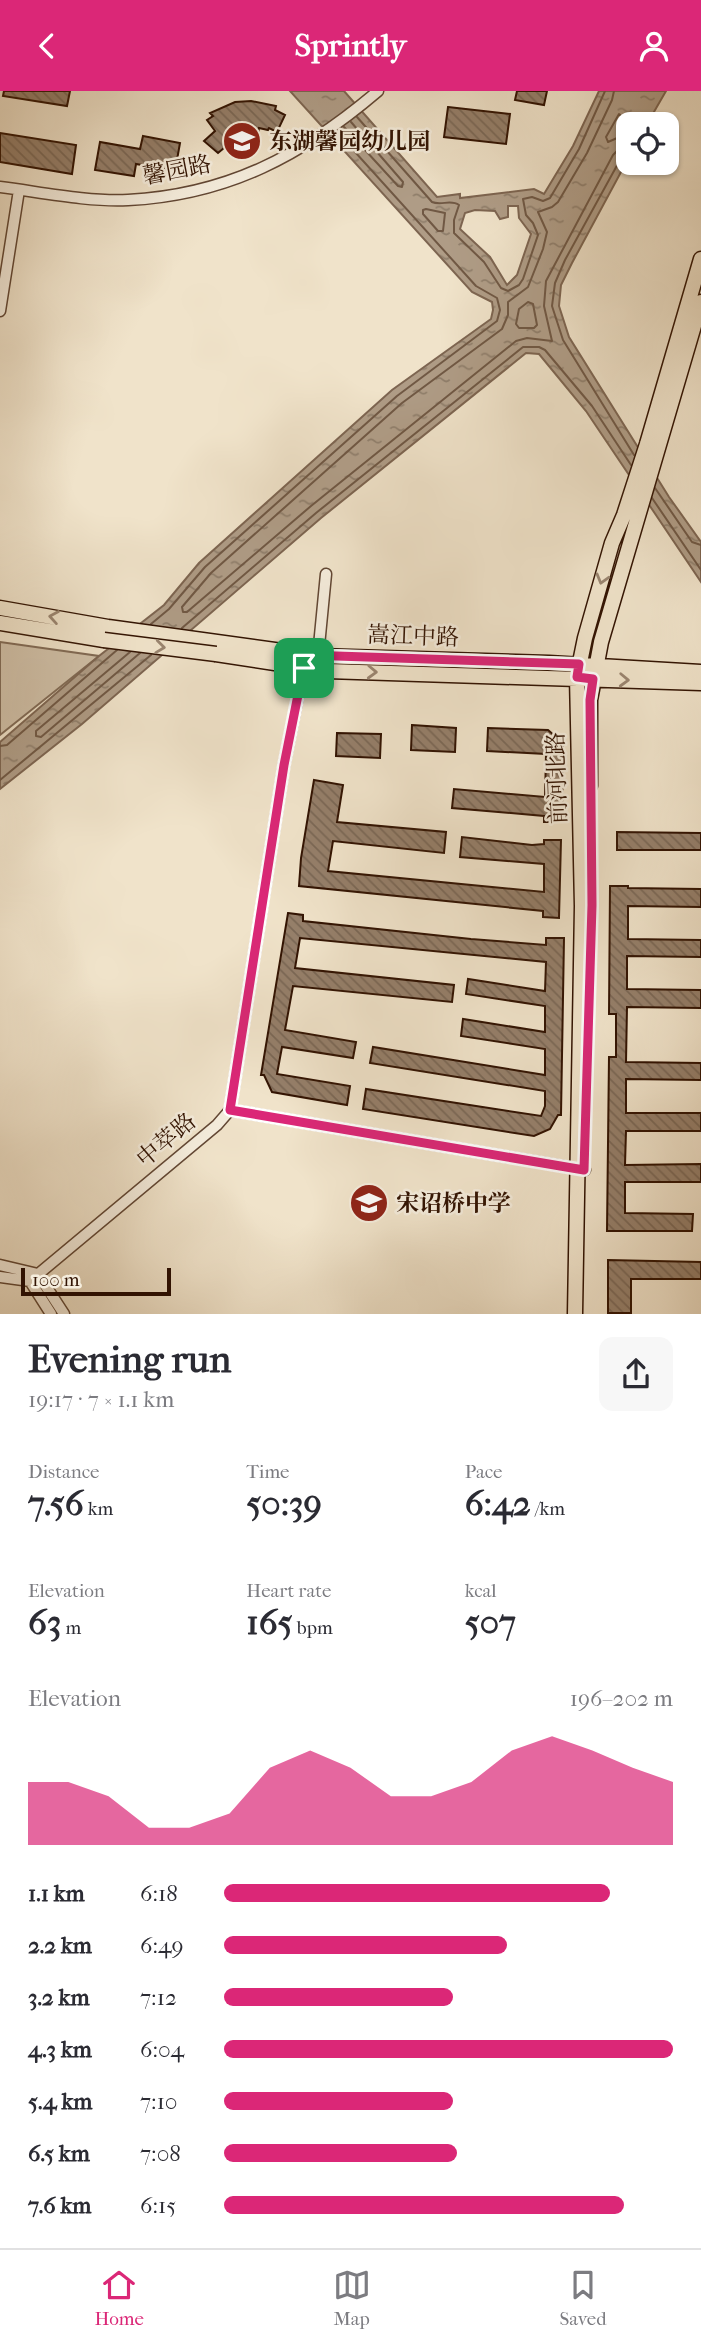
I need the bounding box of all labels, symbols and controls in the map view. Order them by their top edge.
icon: back [28,27,66,65]
text: Sprintly [295,27,406,64]
icon: person [635,27,673,65]
map controls [616,112,679,175]
button: locate [616,112,679,175]
school or university icon: 东湖馨园幼儿园 [221,120,263,162]
place label: 东湖馨园幼儿园 [269,128,430,155]
street label: 馨园路 [141,150,213,190]
one-way arrow [595,573,610,585]
one-way arrow [48,610,60,625]
street label: 嵩江中路 [367,621,459,651]
pin [274,638,334,698]
one-way arrow [154,640,166,655]
icon: arrive [285,649,323,687]
one-way arrow [367,664,378,680]
one-way arrow [619,673,630,688]
street label: 前河北路 [542,732,572,824]
street label: 中萃路 [131,1107,201,1173]
school or university icon: 宋诏桥中学 [348,1182,390,1224]
place label: 宋诏桥中学 [396,1190,511,1217]
scale bar [21,1265,172,1296]
text: 100 m [32,1269,80,1291]
text: Evening run [28,1337,231,1382]
button: share [599,1337,673,1411]
text: 19:17 · 7 × 1.1 km [28,1386,174,1413]
text: Distance [28,1461,99,1483]
text: Time [246,1461,290,1483]
text: Pace [465,1461,503,1483]
text: 7.56 [28,1483,84,1524]
text: 50:39 [246,1483,322,1524]
text: 6:42 [465,1483,531,1524]
text: km [84,1498,113,1520]
text: /km [531,1498,565,1520]
text: Elevation [28,1580,105,1602]
text: Heart rate [246,1580,331,1602]
text: kcal [465,1580,497,1602]
text: 63 [28,1602,61,1643]
text: 165 [246,1602,293,1643]
text: 507 [465,1602,516,1643]
text: m [61,1617,81,1639]
text: bpm [293,1617,333,1639]
text: Elevation [28,1685,121,1712]
text: 196–202 m [570,1685,673,1712]
text: 1.1 km [28,1880,85,1907]
text: 6:18 [140,1880,178,1907]
text: 2.2 km [28,1932,92,1959]
text: 6:49 [140,1932,184,1959]
text: 3.2 km [28,1984,90,2011]
text: 7:12 [140,1984,177,2011]
text: 4.3 km [28,2036,92,2063]
text: 6:04 [140,2036,184,2063]
text: 5.4 km [28,2088,92,2115]
text: 7:10 [140,2088,177,2115]
text: 6.5 km [28,2140,90,2167]
text: 7:08 [140,2140,181,2167]
text: 7.6 km [28,2192,92,2219]
text: 6:15 [140,2192,176,2219]
tab: Home [94,2266,144,2330]
tab: Map [333,2266,371,2330]
tab: Saved [559,2266,607,2330]

